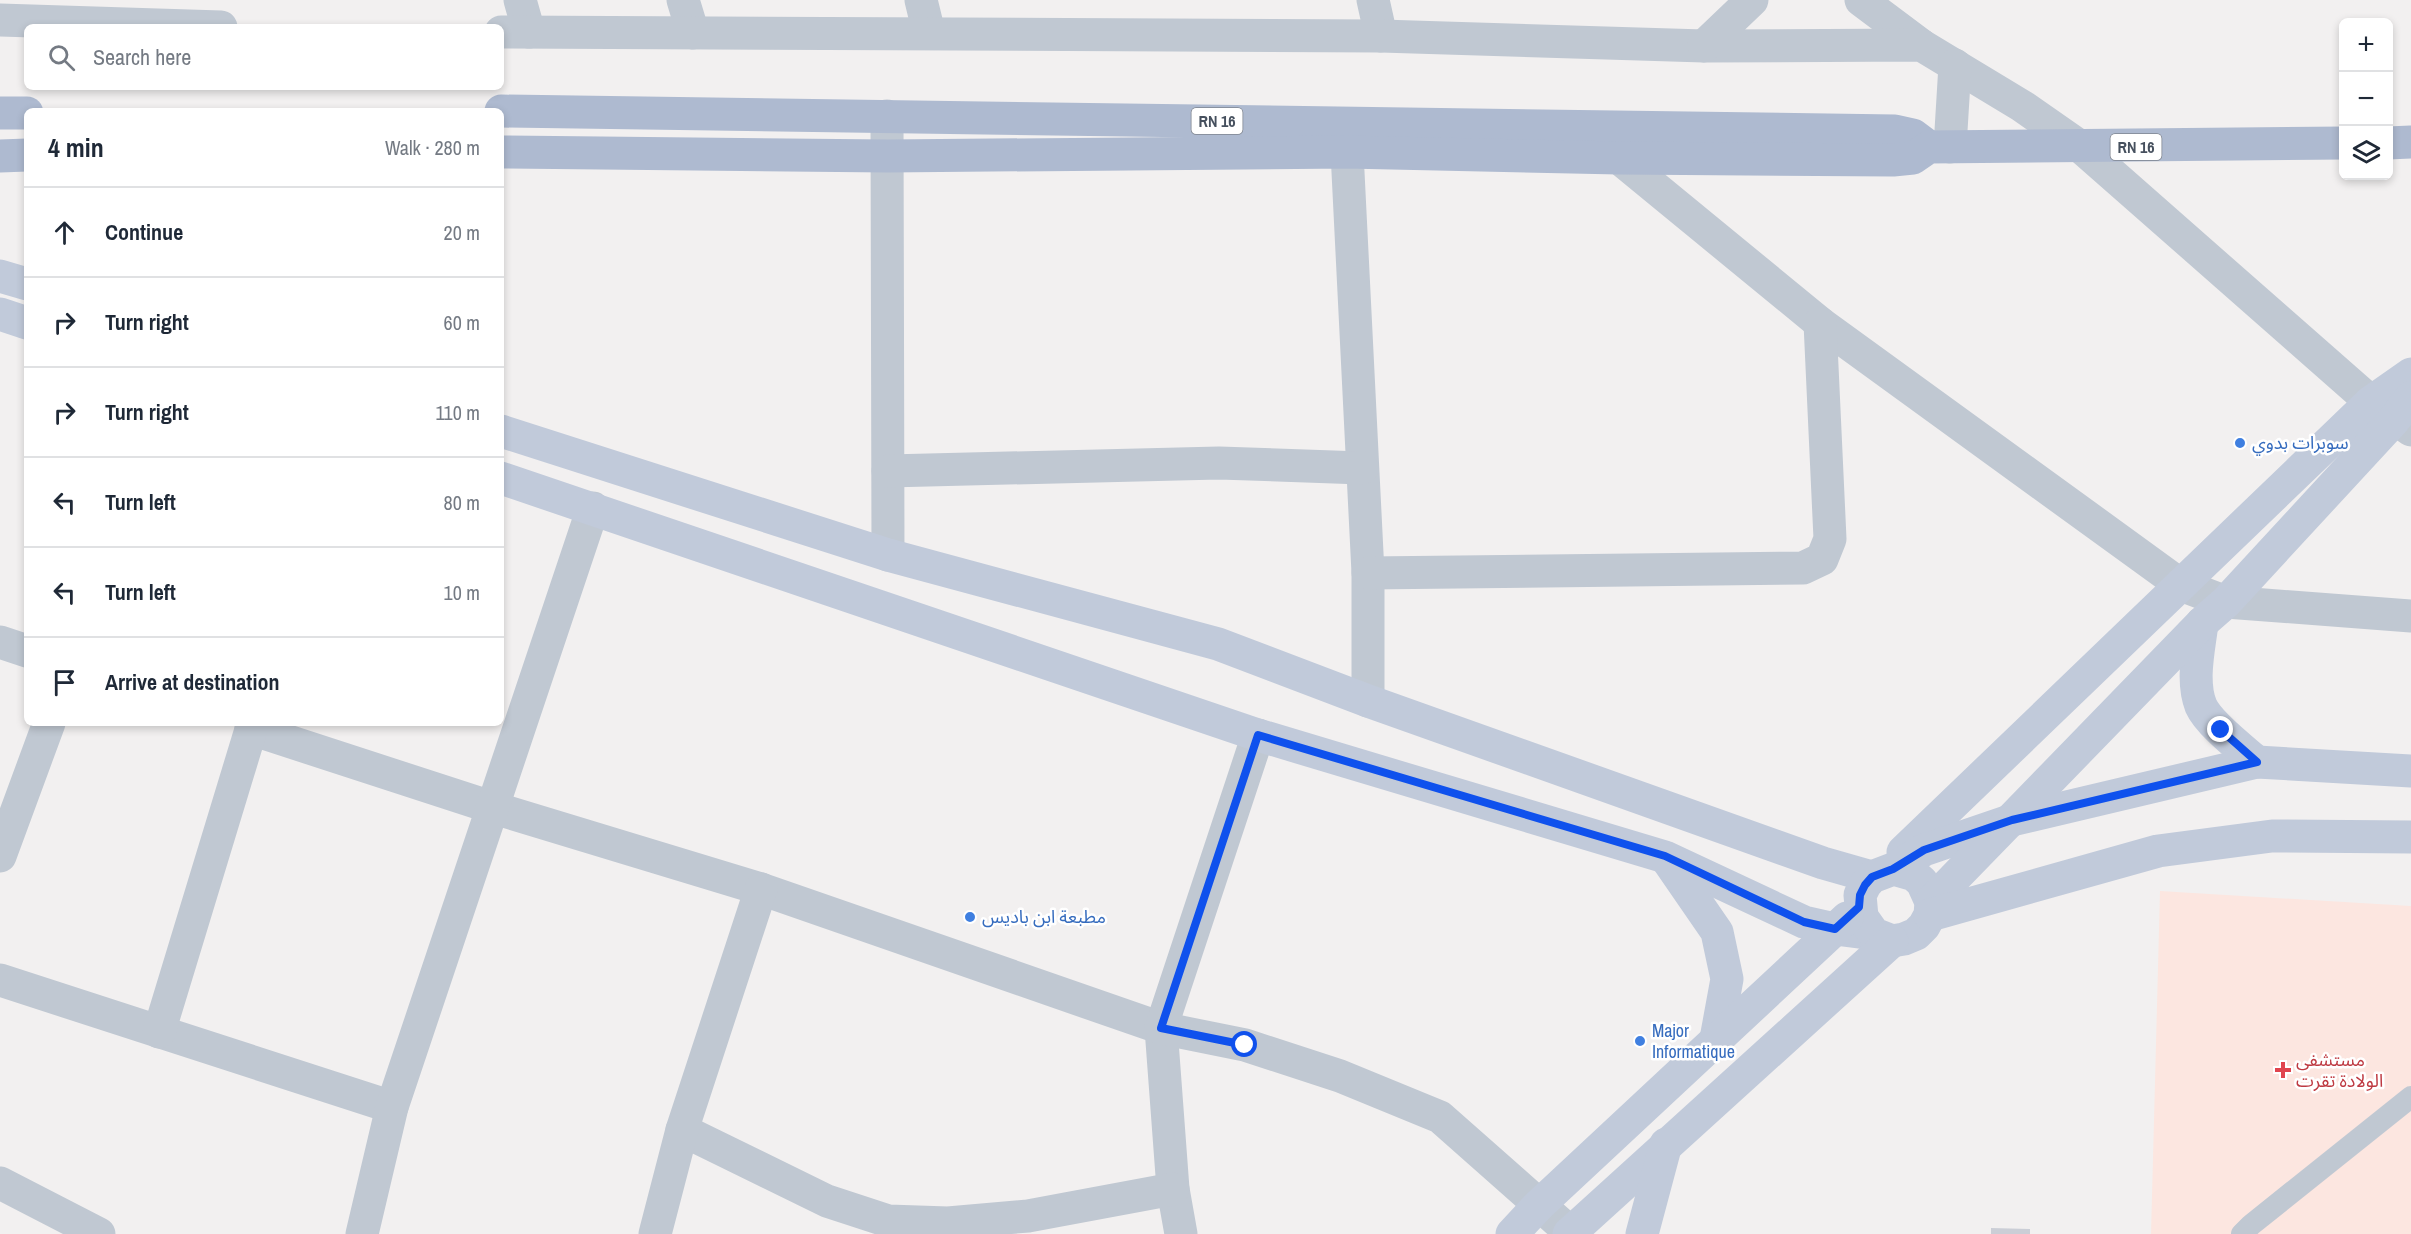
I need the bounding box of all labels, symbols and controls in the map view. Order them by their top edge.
map controls [2339,18,2393,180]
button: + [2339,18,2393,72]
search box [24,24,504,90]
icon: search [45,41,78,74]
text: Search here [93,42,191,72]
button: − [2339,72,2393,126]
road number: RN 16 [1192,108,1242,134]
button: layers [2339,126,2393,180]
text: 4 min [48,130,104,165]
text: Walk · 280 m [385,134,480,161]
road number: RN 16 [2110,134,2162,160]
icon: ahead [48,216,81,249]
text: Continue [105,217,183,247]
text: 20 m [444,219,480,246]
icon: right [48,306,81,339]
text: Turn right [105,307,189,337]
text: 60 m [444,309,480,336]
icon: right [48,396,81,429]
text: Turn right [105,397,189,427]
text: 110 m [436,399,480,426]
place label: سوبرات بدوي [2252,430,2349,456]
marker: سوبرات بدوي [2233,436,2247,450]
icon: left [48,486,81,519]
text: Turn left [105,487,176,517]
text: 80 m [444,489,480,516]
icon: left [48,576,81,609]
text: Turn left [105,577,176,607]
text: 10 m [444,579,480,606]
icon: arrive [48,666,81,699]
text: Arrive at destination [105,667,279,697]
route end [2207,716,2233,742]
place label: مطبعة ابن باديس [982,904,1106,929]
marker: مطبعة ابن باديس [963,910,977,924]
place label: Major Informatique [1652,1018,1735,1064]
route start [1231,1031,1257,1057]
marker: Major Informatique [1633,1034,1647,1048]
place label: مستشفى الولادة تقرت [2296,1047,2383,1093]
marker: مستشفى الولادة تقرت [2274,1061,2292,1079]

